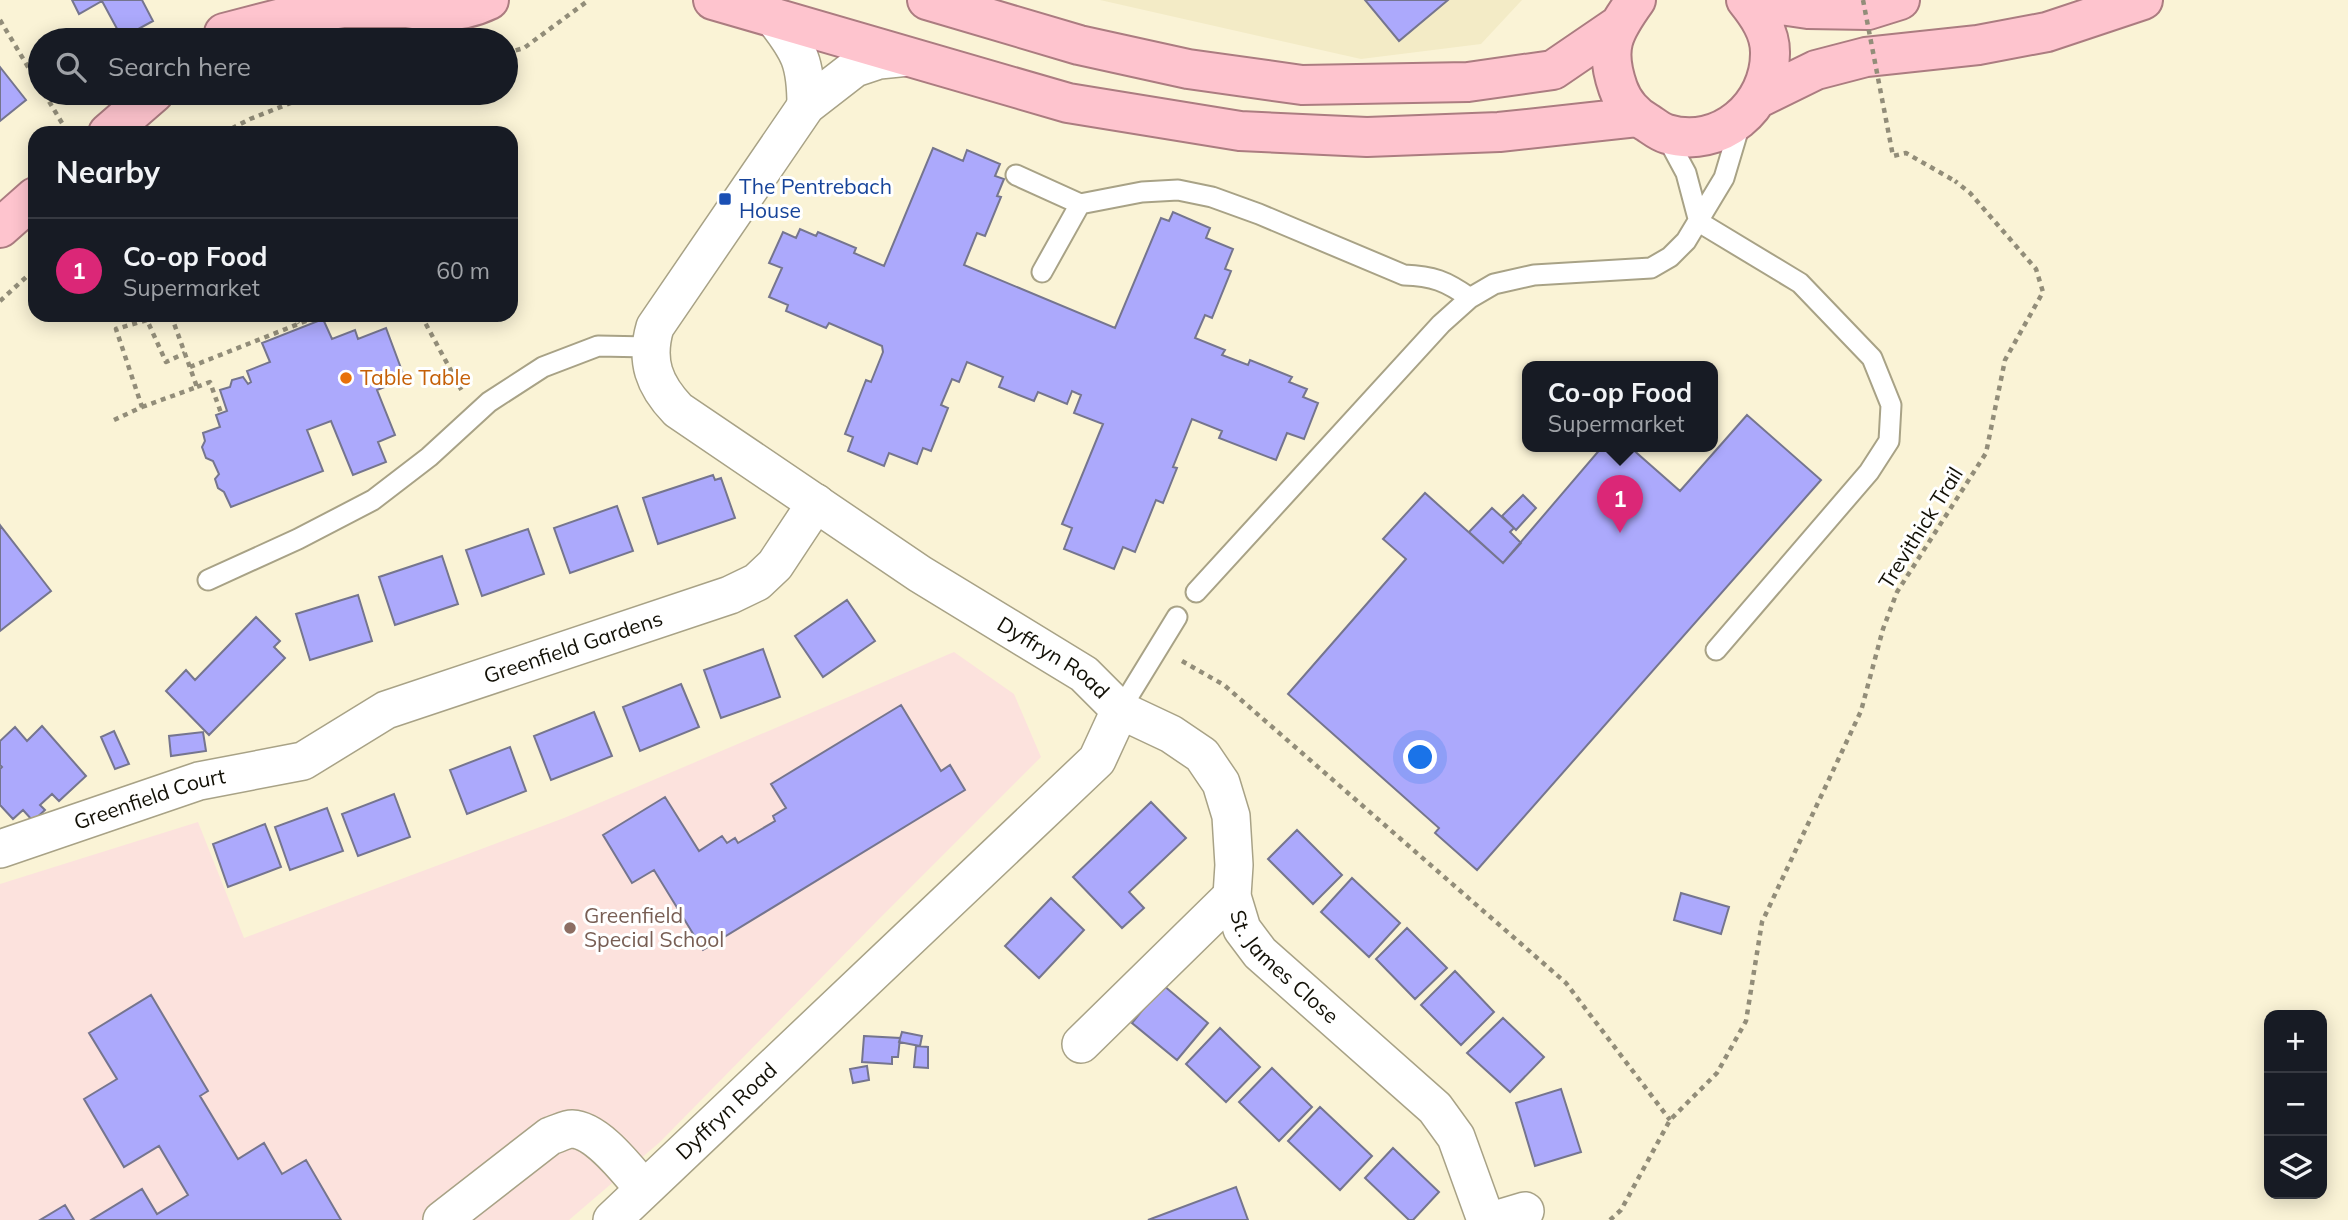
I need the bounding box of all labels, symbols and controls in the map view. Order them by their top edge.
search box [28,28,518,105]
icon: search [52,48,90,86]
text: Search here [108,50,251,83]
text: Nearby [56,153,160,191]
place label: The Pentrebach House [739,173,892,223]
marker: The Pentrebach House [717,191,733,207]
text: Co-op Food [123,240,267,273]
text: 1 [72,256,86,285]
text: 60 m [436,256,490,285]
text: Supermarket [123,273,260,302]
popup [1522,361,1718,452]
place label: Table Table [360,364,471,390]
marker: Table Table [338,370,354,386]
text: Co-op Food [1548,376,1692,409]
text: Supermarket [1548,409,1685,438]
street label: Trevithick Trail [1872,462,1968,593]
pin: 1 [1597,475,1643,533]
street label: Greenfield Gardens [480,605,666,688]
street label: Dyffryn Road [993,610,1115,704]
your location [1403,740,1437,774]
street label: Greenfield Court [70,762,227,835]
place label: Greenfield Special School [584,902,724,952]
street label: St. James Close [1225,907,1344,1029]
marker: Greenfield Special School [562,920,578,936]
map controls [2264,1010,2327,1199]
button: + [2264,1010,2327,1073]
street label: Dyffryn Road [670,1057,782,1165]
button: − [2264,1073,2327,1136]
button: layers [2264,1136,2327,1199]

